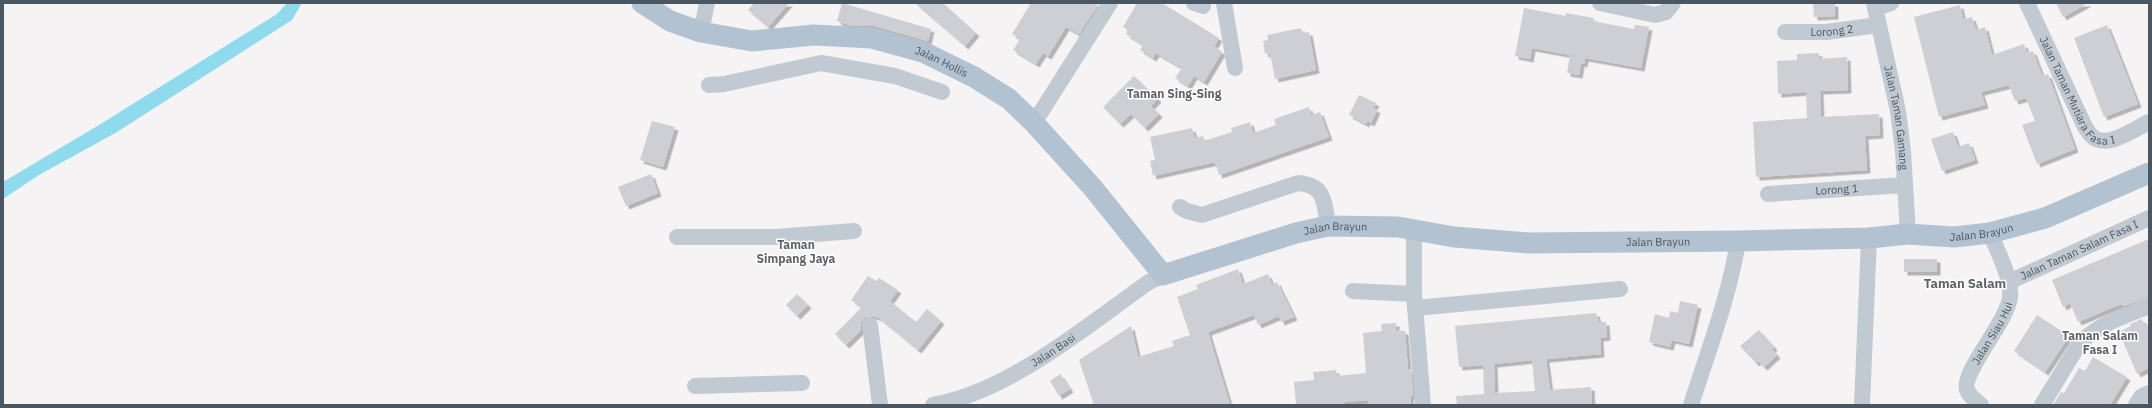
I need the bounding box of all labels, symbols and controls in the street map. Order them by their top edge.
street label: Lorong 2 [1810,21,1854,39]
street label: Jalan Taman Mutiara Fasa I [2037,34,2116,148]
street label: Jalan Hollis [914,43,970,80]
street label: Jalan Taman Gamang [1881,64,1911,171]
district label: Taman Sing-Sing [1127,86,1222,101]
street label: Lorong 1 [1815,181,1859,198]
street label: Jalan Taman Salam Fasa I [2018,217,2140,283]
street label: Jalan Brayun [1302,219,1368,238]
street label: Jalan Brayun [1949,220,2015,244]
street label: Jalan Brayun [1626,234,1690,249]
district label: Taman Simpang Jaya [757,237,836,266]
district label: Taman Salam [1924,275,2006,292]
street label: Jalan Siau Hui [1969,300,2016,367]
district label: Taman Salam Fasa I [2062,328,2138,357]
street label: Jalan Basi [1028,330,1078,370]

